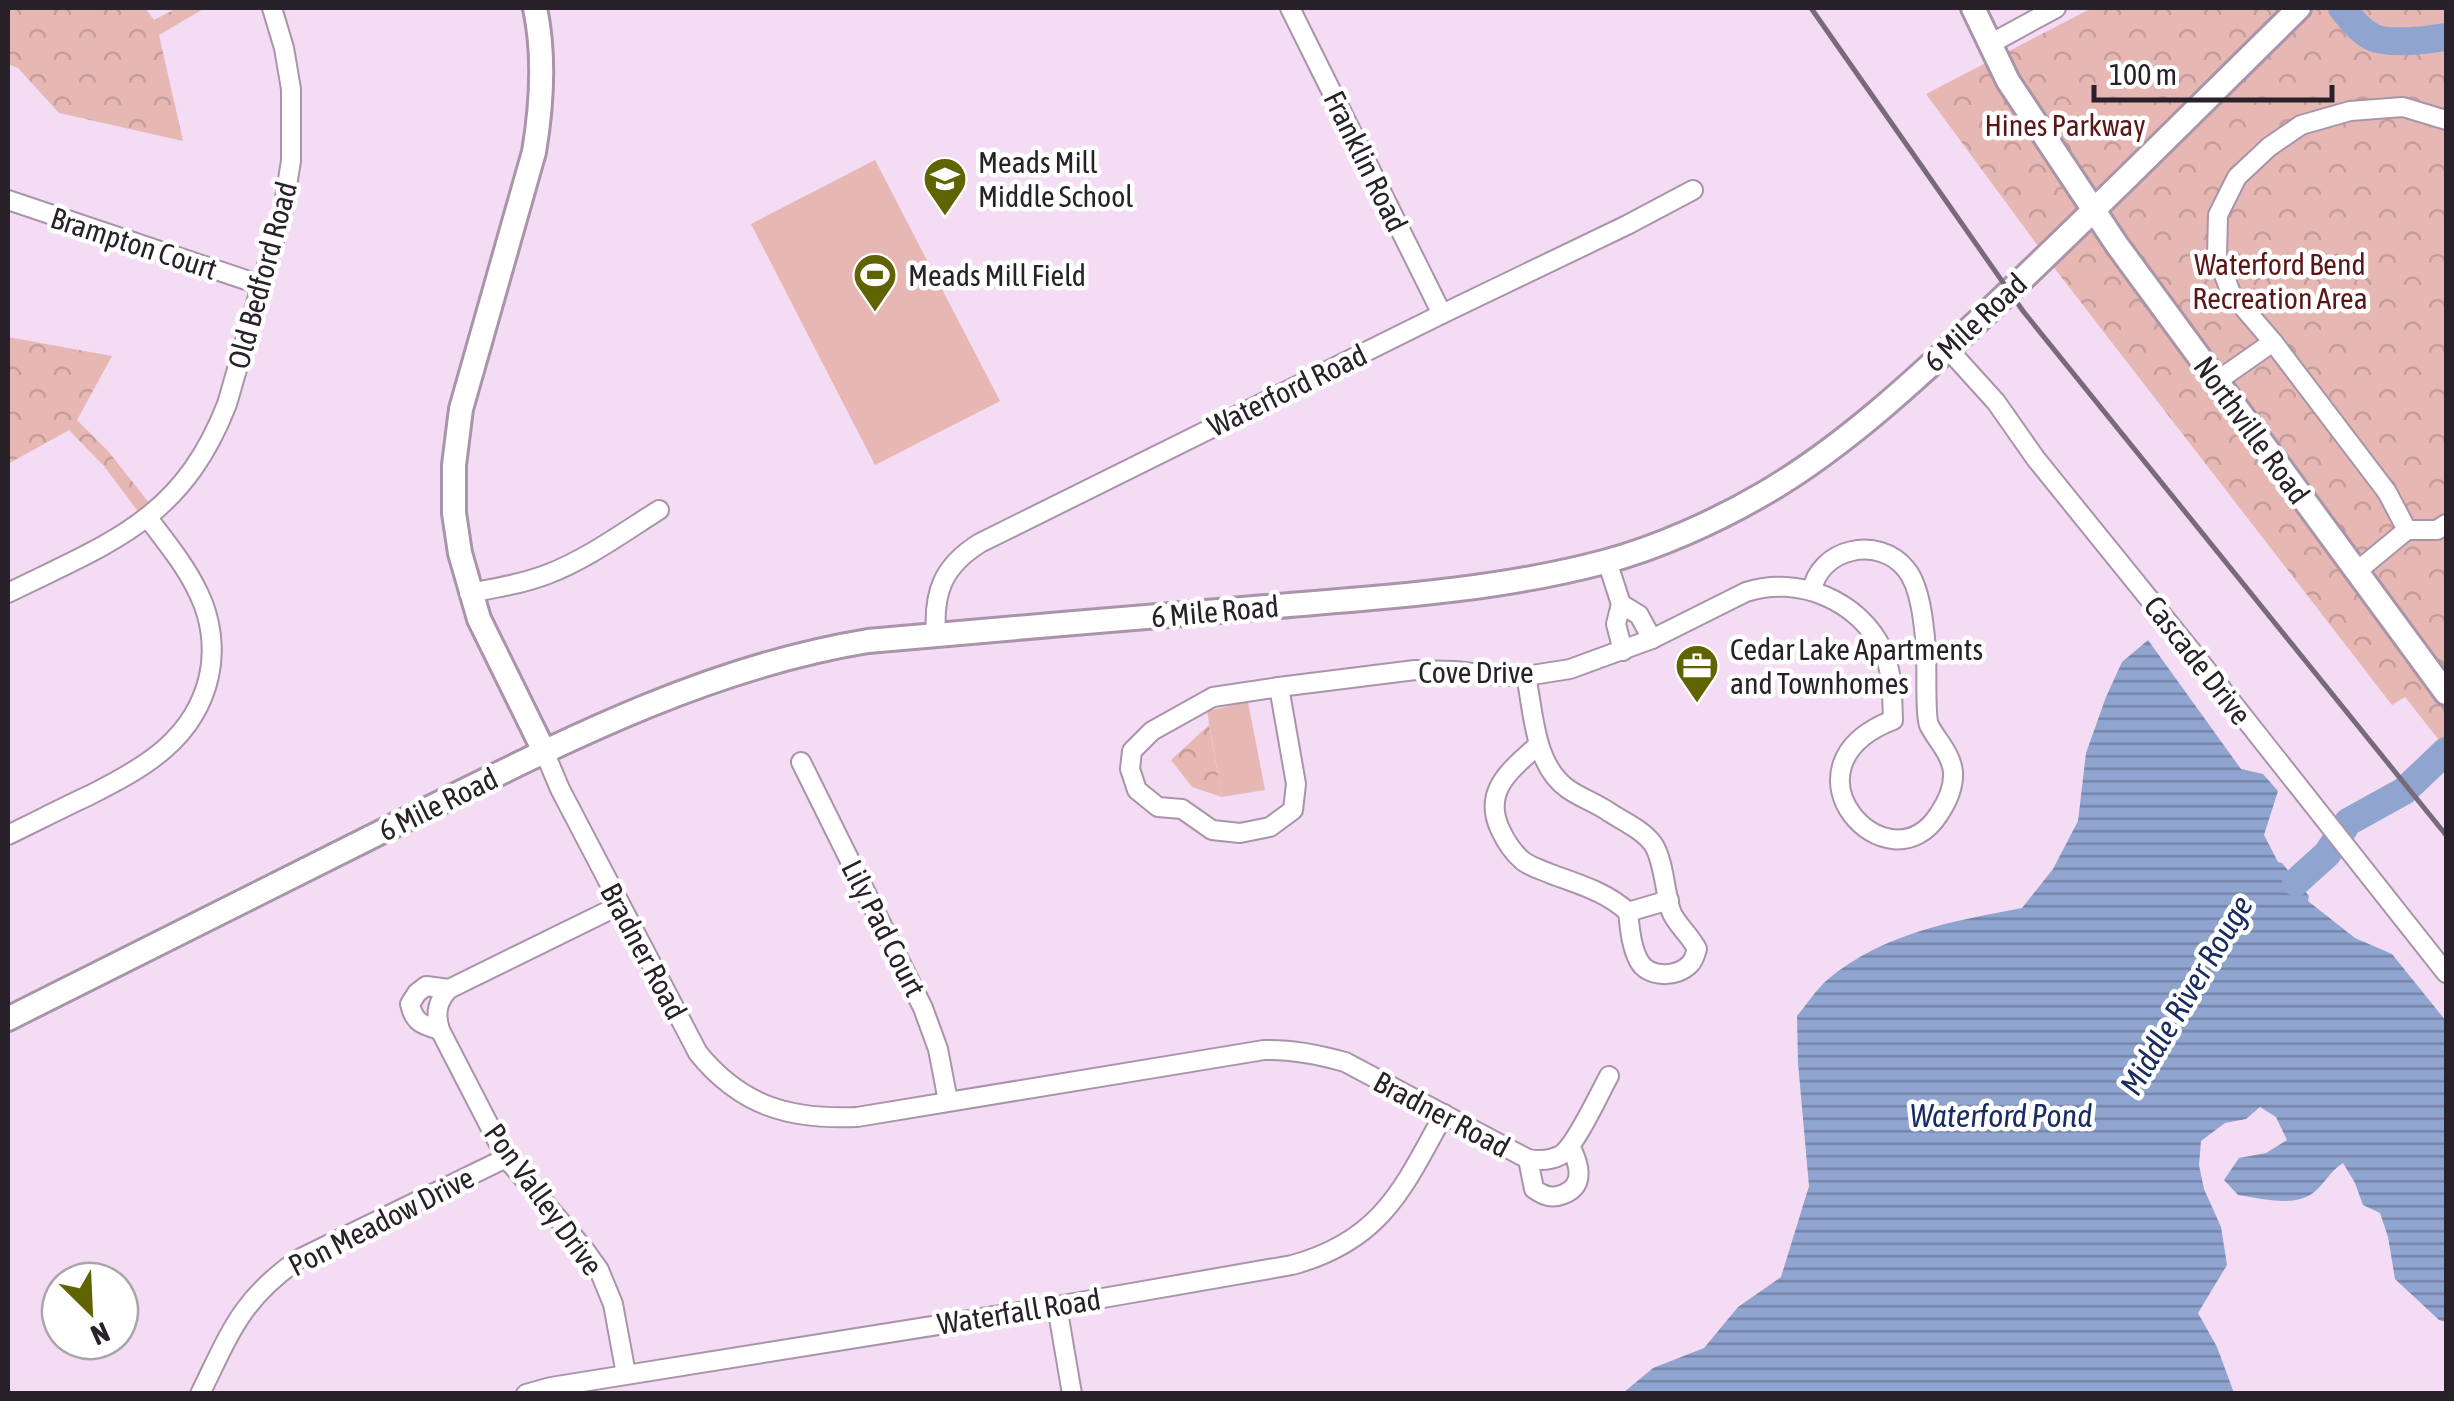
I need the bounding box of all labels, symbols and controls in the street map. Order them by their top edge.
scale bar [2094,40,2332,102]
text: 100 m [2109,57,2177,91]
street label: Franklin Road [1317,85,1415,237]
park label: Hines Parkway [1984,108,2146,142]
place label: Meads Mill Middle School [978,145,1133,213]
school or university icon: Meads Mill Middle School [922,156,968,217]
street label: Old Bedford Road [221,178,303,372]
street label: Brampton Court [47,200,221,286]
park label: Waterford Bend Recreation Area [2192,247,2368,315]
sports icon: Meads Mill Field [852,252,898,313]
place label: Meads Mill Field [908,258,1086,292]
street label: 6 Mile Road [1917,266,2033,378]
street label: Waterford Road [1202,337,1372,443]
street label: Northville Road [2187,350,2317,510]
street label: 6 Mile Road [1150,588,1280,634]
street label: Cascade Drive [2137,589,2259,731]
place label: Cedar Lake Apartments and Townhomes [1730,632,1983,700]
office icon: Cedar Lake Apartments and Townhomes [1674,643,1720,704]
street label: Cove Drive [1418,655,1534,689]
street label: 6 Mile Road [373,761,503,847]
street label: Lily Pad Court [835,854,933,1002]
street label: Bradner Road [594,877,694,1025]
water label: Middle River Rouge [2112,889,2260,1101]
street label: Bradner Road [1368,1064,1516,1164]
water label: Waterford Pond [1910,1097,2092,1134]
street label: Pon Valley Drive [478,1117,610,1281]
street label: Pon Meadow Drive [283,1160,479,1282]
north arrow [40,1261,140,1361]
street label: Waterfall Road [935,1281,1103,1341]
text: N [86,1316,114,1352]

